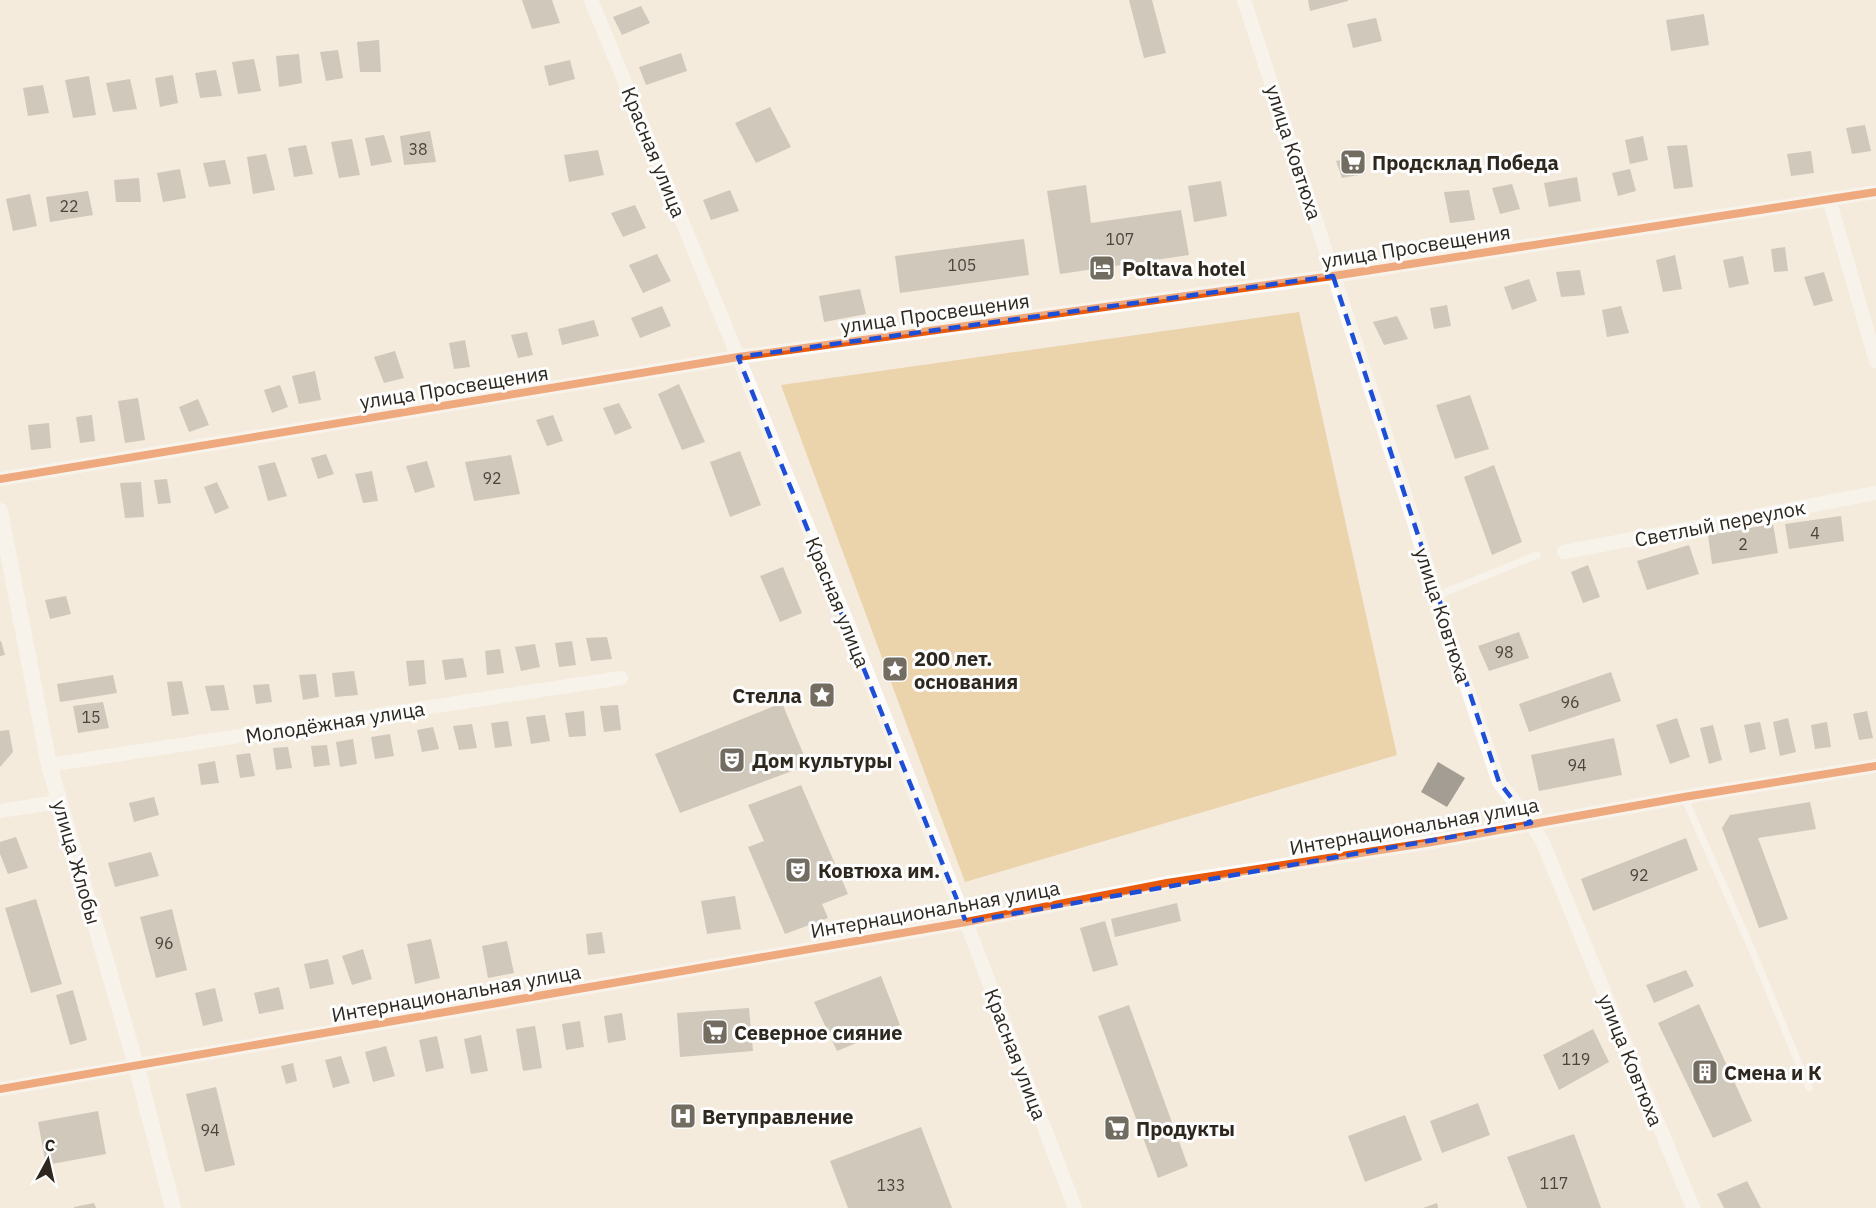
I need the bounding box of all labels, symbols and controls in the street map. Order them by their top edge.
street label: улица Ковтюха [1259,81,1329,223]
street label: Красная улица [615,83,693,222]
house number: 38 [408,139,428,159]
supermarket icon: Продсклад Победа [1338,147,1368,177]
place label: Продсклад Победа [1372,149,1559,176]
house number: 22 [59,196,79,216]
street label: улица Просвещения [1320,218,1512,274]
house number: 107 [1106,229,1134,249]
hotel icon: Poltava hotel [1087,253,1117,283]
house number: 105 [948,255,976,275]
place label: Poltava hotel [1122,255,1245,282]
street label: улица Просвещения [839,286,1031,340]
street label: улица Просвещения [358,359,550,415]
house number: 92 [482,468,502,488]
street label: Светлый переулок [1632,493,1808,553]
house number: 4 [1810,523,1820,543]
street label: Красная улица [799,533,877,672]
house number: 2 [1738,534,1748,554]
street label: улица Ковтюха [1408,544,1478,686]
house number: 98 [1494,642,1514,662]
place label: 200 лет. основания [914,645,1018,695]
place icon: 200 лет. основания [880,654,910,684]
place icon: Стелла [807,680,837,710]
place label: Стелла [732,682,802,709]
house number: 96 [1560,692,1580,712]
street label: Молодёжная улица [243,694,427,749]
house number: 15 [81,707,101,727]
theatre icon: Дом культуры [717,745,747,775]
place label: Дом культуры [752,747,893,774]
house number: 94 [1567,755,1587,775]
street label: Интернациональная улица [1287,791,1541,861]
street label: улица Жлобы [46,797,108,927]
theatre icon: Ковтюха им. [783,855,813,885]
place label: Ковтюха им. [818,857,940,884]
house number: 92 [1629,865,1649,885]
street label: Интернациональная улица [808,874,1062,944]
house number: 96 [154,933,174,953]
street label: Интернациональная улица [329,958,583,1028]
street label: Красная улица [979,984,1054,1124]
street label: улица Ковтюха [1592,990,1670,1131]
supermarket icon: Северное сияние [700,1017,730,1047]
place label: Северное сияние [734,1019,902,1046]
house number: 119 [1562,1049,1590,1069]
building icon: Смена и К [1690,1057,1720,1087]
place label: Смена и К [1724,1059,1822,1086]
hospital icon: Ветуправление [668,1101,698,1131]
place label: Ветуправление [702,1103,854,1130]
supermarket icon: Продукты [1102,1113,1132,1143]
place label: Продукты [1136,1115,1235,1142]
house number: 94 [200,1120,220,1140]
north arrow [18,1130,78,1190]
text: С [44,1135,57,1156]
house number: 117 [1540,1173,1568,1193]
house number: 133 [877,1175,905,1195]

